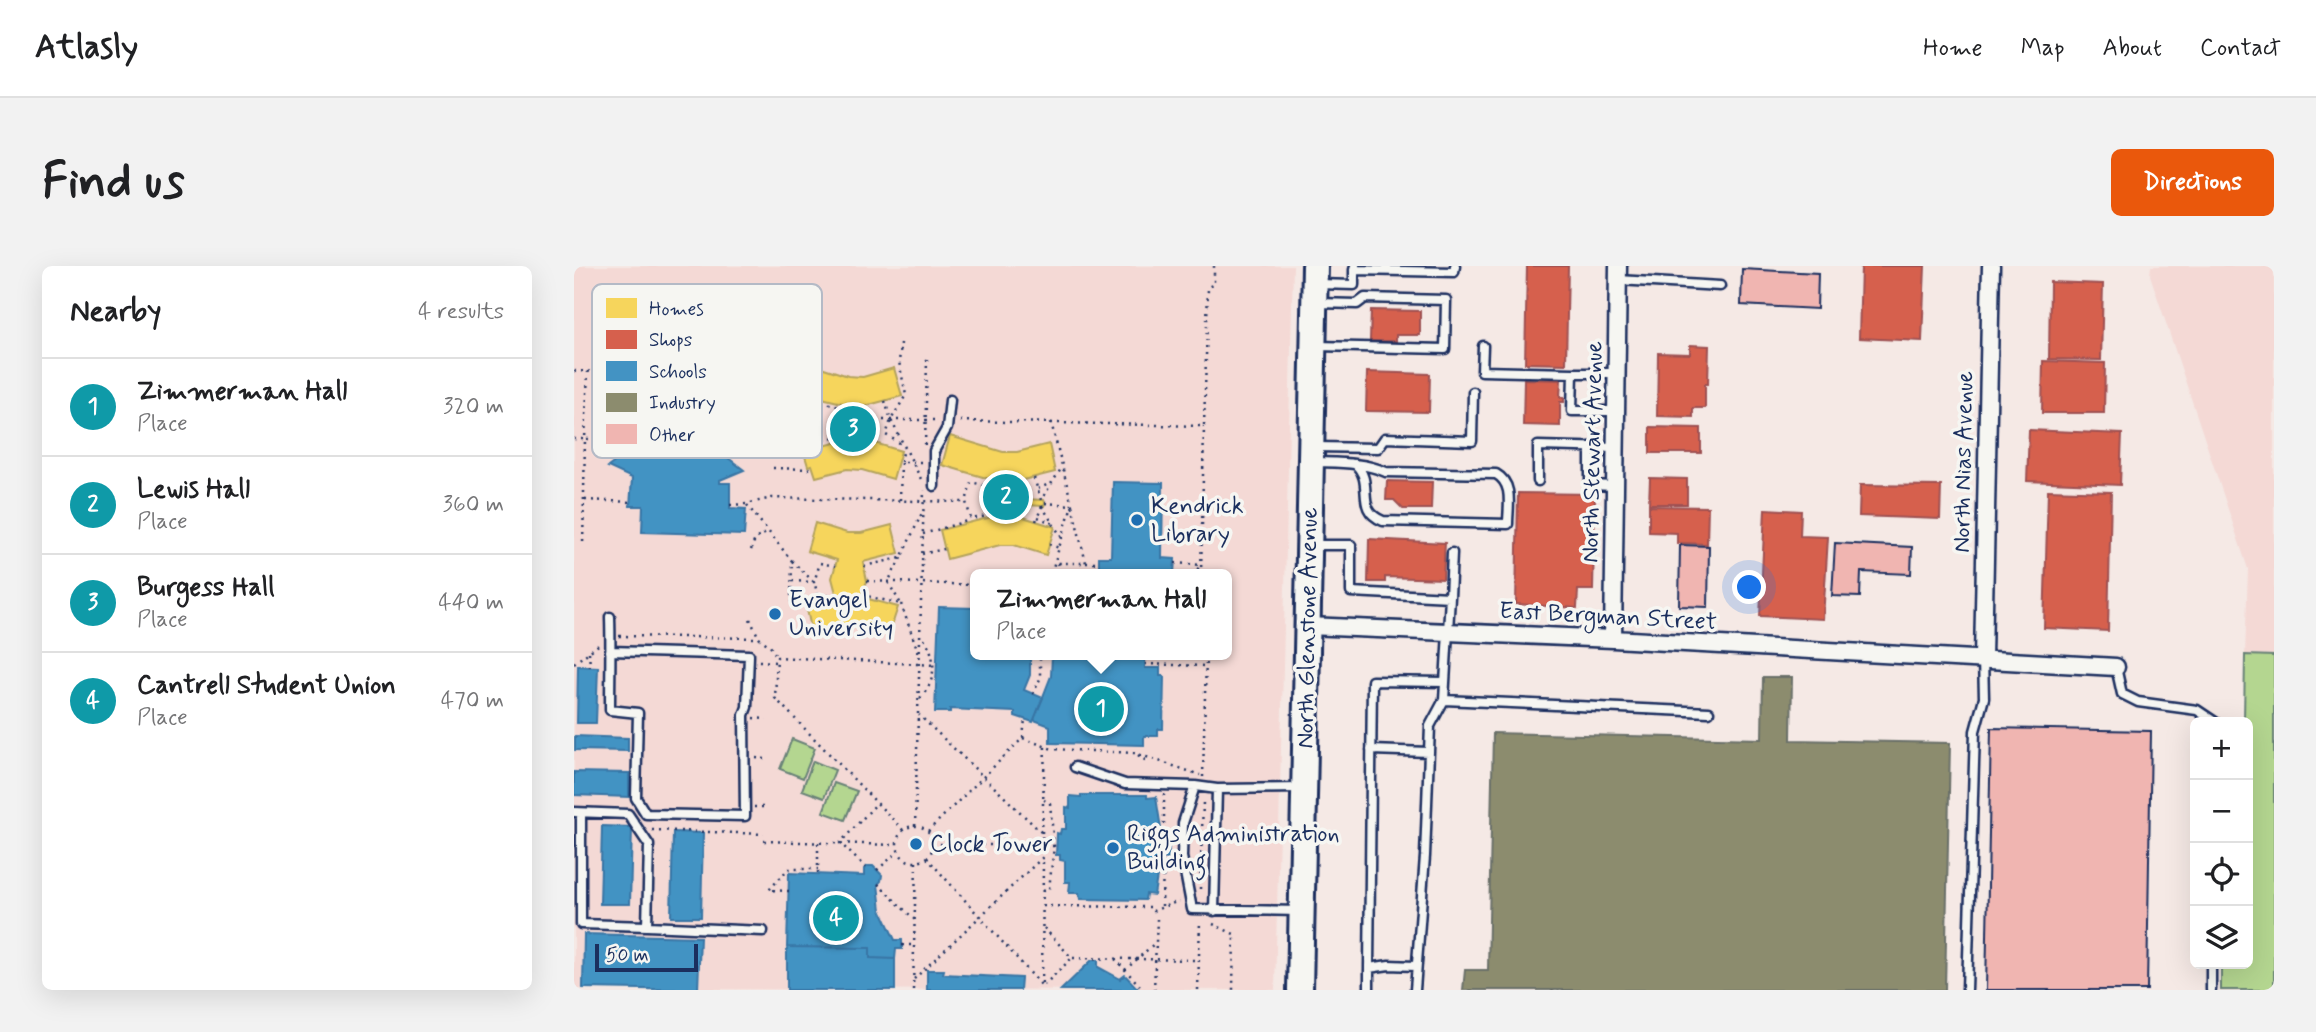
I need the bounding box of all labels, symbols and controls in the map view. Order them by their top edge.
text: Atlasly [35,26,138,70]
text: Home [1923,33,1983,64]
text: Map [2021,33,2065,64]
text: About [2103,33,2162,64]
text: Contact [2200,33,2281,64]
button: Directions [2111,149,2274,216]
text: Find us [42,150,185,215]
legend [592,284,822,458]
text: Nearby [70,292,161,331]
text: 4 results [418,297,504,327]
text: Homes [649,297,704,322]
text: Shops [649,328,692,353]
street label: North Stewart Avenue [1576,341,1610,563]
text: Schools [649,360,707,385]
street label: North Nias Avenue [1947,371,1981,553]
text: Zimmerman Hall [137,375,347,409]
text: Industry [649,391,716,416]
text: 1 [88,392,98,422]
text: 320 m [443,392,504,422]
pin: 3 [830,403,876,455]
text: Place [137,409,188,439]
text: Other [649,423,695,448]
pin: 2 [983,471,1029,523]
text: Lewis Hall [137,473,250,507]
text: 2 [87,490,99,520]
text: 360 m [443,490,504,520]
place label: Kendrick Library [1151,491,1244,550]
text: Place [137,507,188,537]
street label: North Glenstone Avenue [1290,507,1326,749]
marker: Kendrick Library [1129,512,1145,528]
popup [970,569,1232,660]
your location [1732,570,1766,604]
text: Burgess Hall [137,571,275,605]
text: Zimmerman Hall [996,583,1206,617]
place label: Evangel University [789,585,893,644]
text: 3 [88,588,98,618]
text: 440 m [438,588,504,618]
street label: East Bergman Street [1498,596,1718,640]
text: Place [137,605,188,635]
marker: Evangel University [767,606,783,622]
text: Place [996,617,1047,647]
text: Cantrell Student Union [137,669,396,703]
pin: 1 [1078,683,1124,735]
text: 4 [86,686,100,716]
text: 470 m [441,686,504,716]
text: Place [137,703,188,733]
map controls [2190,717,2253,969]
button: + [2190,717,2253,780]
button: − [2190,780,2253,843]
place label: Riggs Administration Building [1127,819,1340,881]
place label: Clock Tower [930,829,1053,860]
marker: Clock Tower [908,836,924,852]
marker: Riggs Administration Building [1105,840,1121,856]
button: locate [2190,843,2253,906]
pin: 4 [813,892,859,944]
button: layers [2190,906,2253,969]
scale bar [595,941,698,973]
text: 50 m [606,943,649,968]

